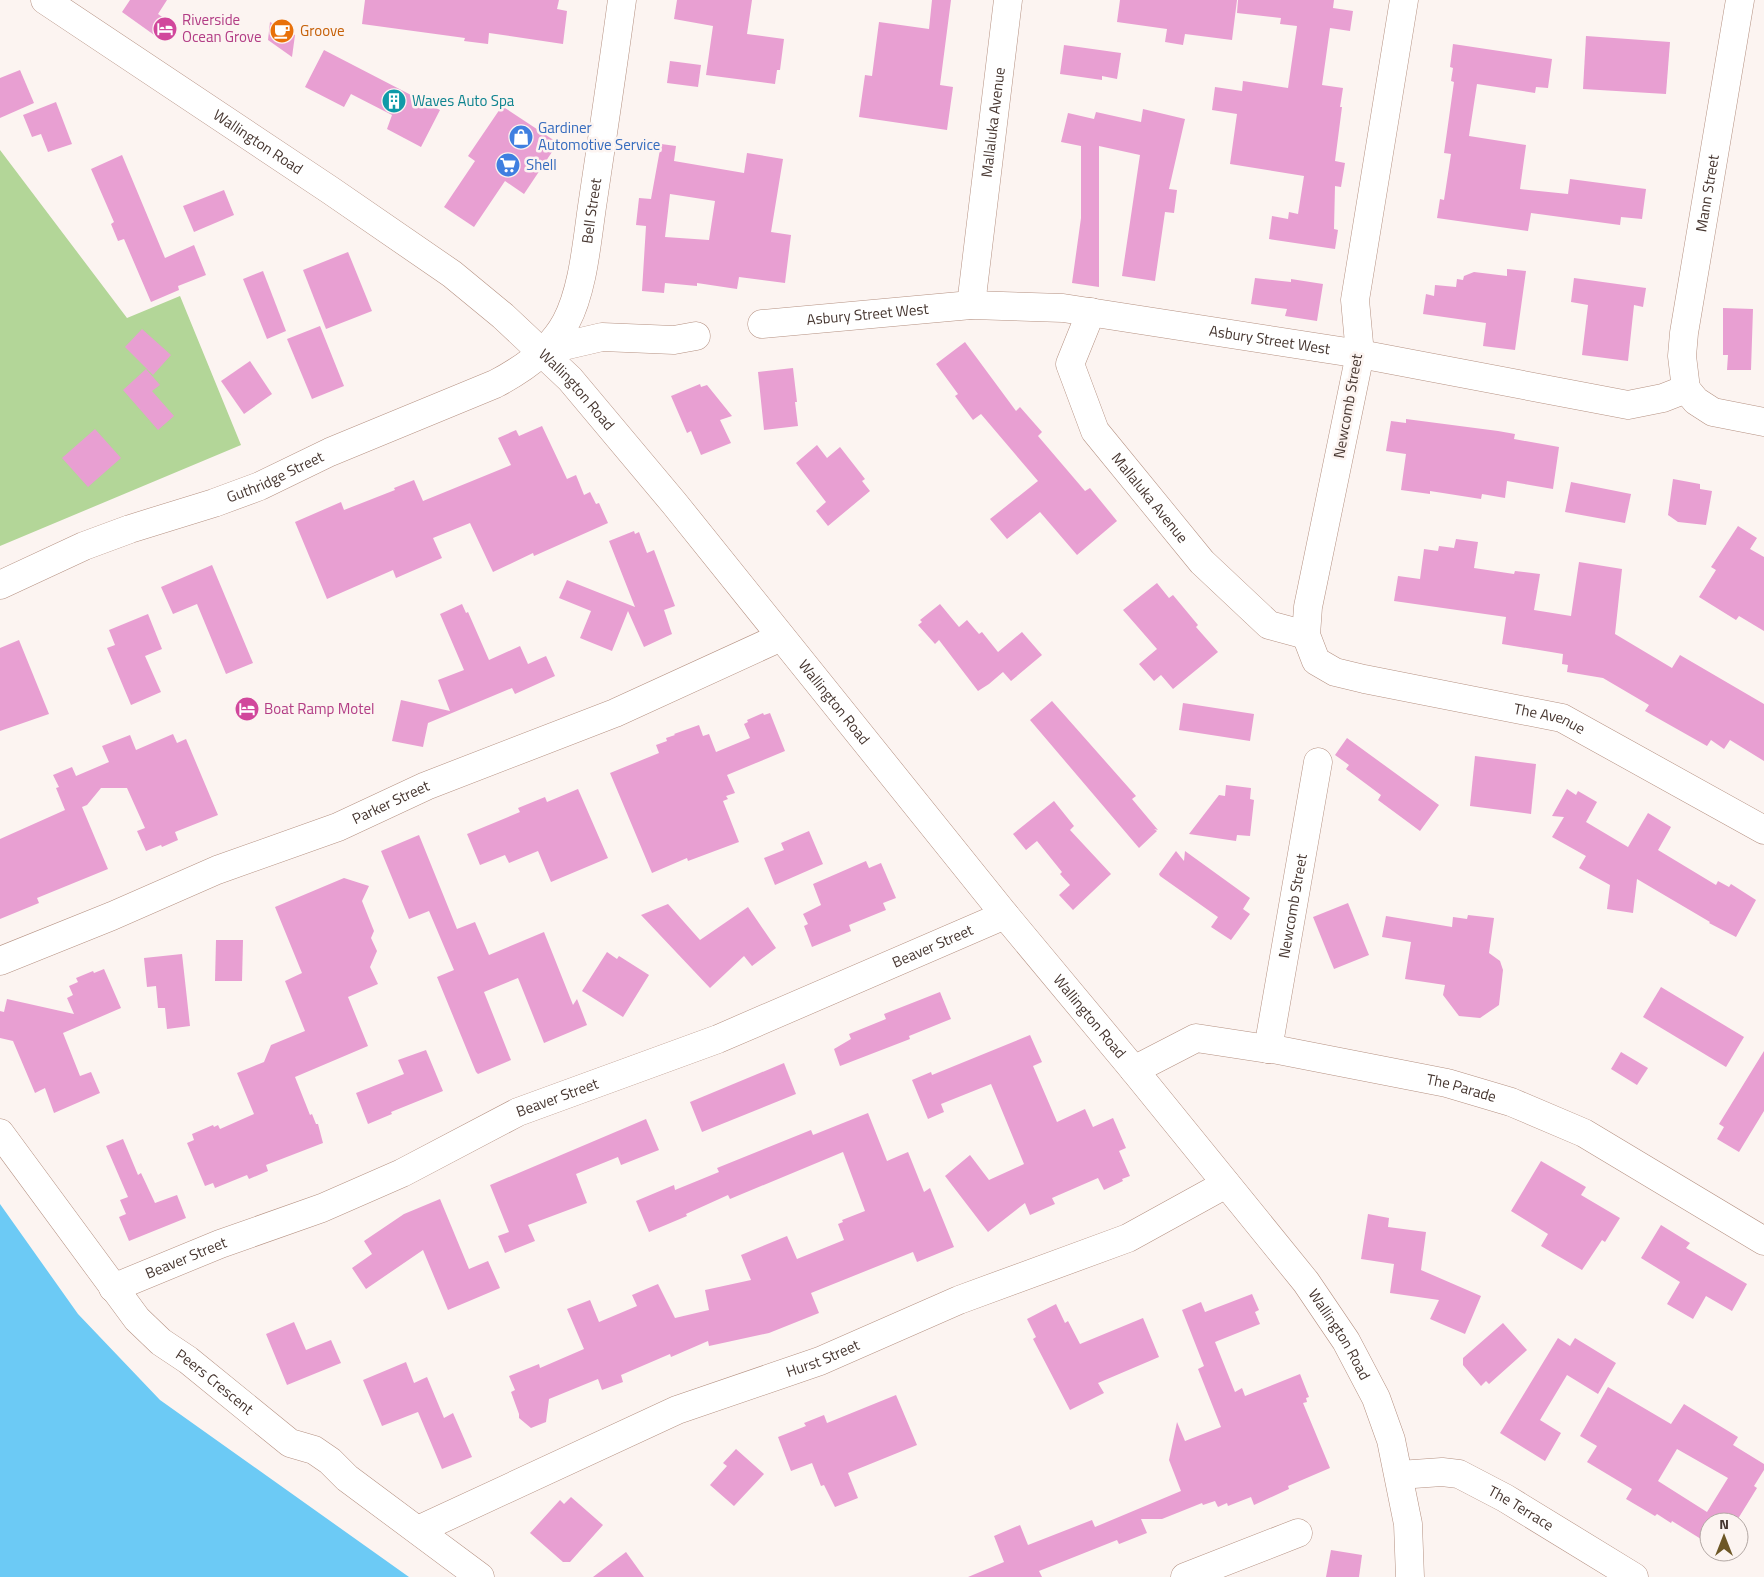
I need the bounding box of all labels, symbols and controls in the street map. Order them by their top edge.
place label: Riverside Ocean Grove [182,8,262,48]
hotel icon: Riverside Ocean Grove [152,16,178,42]
cafe icon: Groove [269,18,295,44]
place label: Groove [300,19,345,42]
street label: Mallaluka Avenue [975,66,1011,179]
building icon: Waves Auto Spa [381,88,407,114]
place label: Waves Auto Spa [412,89,515,112]
street label: Wallington Road [209,103,308,180]
place label: Gardiner Automotive Service [538,116,660,156]
shop icon: Gardiner Automotive Service [508,124,534,150]
supermarket icon: Shell [495,152,521,178]
street label: Mann Street [1689,152,1725,234]
place label: Shell [526,153,557,176]
street label: Bell Street [575,176,607,245]
street label: Asbury Street West [806,297,930,331]
street label: Asbury Street West [1207,319,1333,360]
street label: Wallington Road [534,343,620,435]
street label: Newcomb Street [1327,351,1368,460]
street label: Guthridge Street [223,445,328,508]
street label: Mallaluka Avenue [1106,447,1194,548]
street label: Wallington Road [793,654,876,749]
hotel icon: Boat Ramp Motel [234,696,260,722]
place label: Boat Ramp Motel [264,697,374,720]
street label: The Avenue [1512,697,1590,740]
street label: Parker Street [348,774,433,830]
street label: Newcomb Street [1272,851,1313,960]
street label: Beaver Street [888,918,977,973]
street label: Wallington Road [1048,969,1132,1063]
street label: The Parade [1425,1067,1499,1108]
street label: Beaver Street [513,1071,602,1123]
street label: Beaver Street [142,1230,230,1285]
street label: Wallington Road [1303,1284,1377,1384]
street label: Hurst Street [783,1333,864,1383]
street label: Peers Crescent [171,1343,259,1420]
street label: The Terrace [1484,1479,1558,1536]
north arrow [1699,1512,1749,1562]
text: N [1719,1513,1729,1534]

